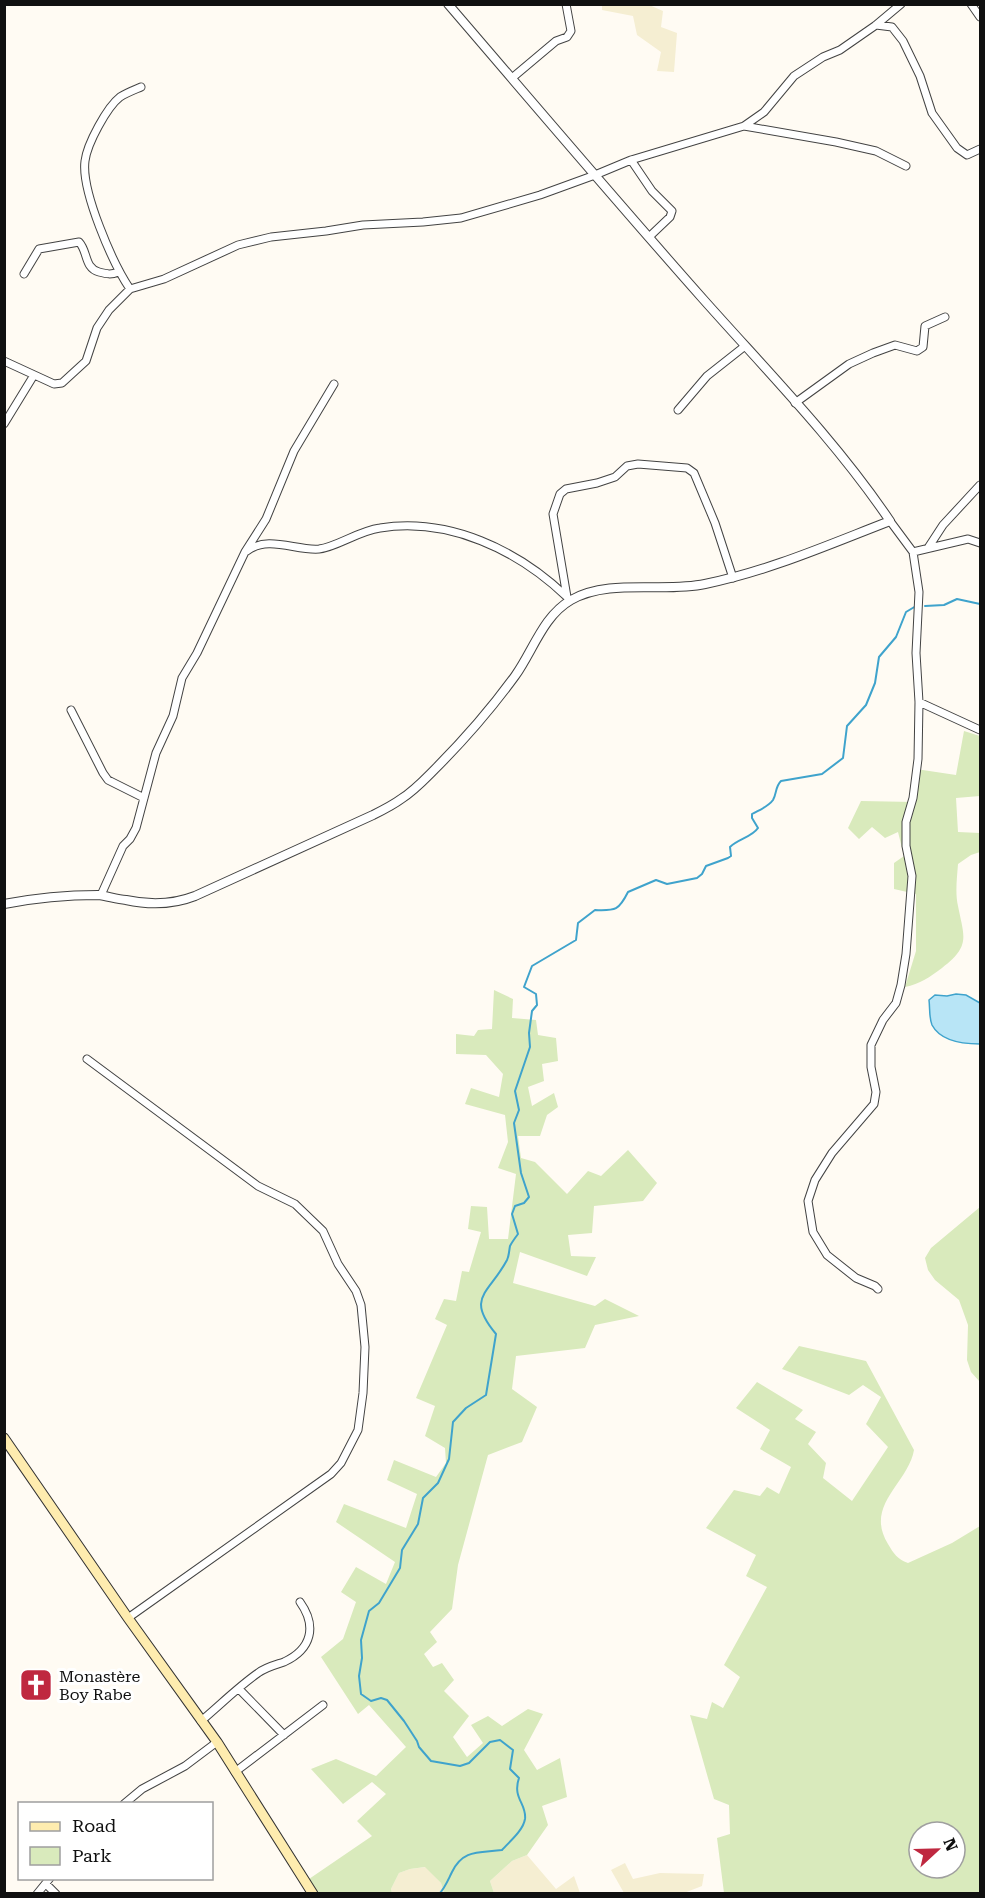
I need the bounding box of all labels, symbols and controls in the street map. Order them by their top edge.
church icon: Monastère Boy Rabe [18,1667,54,1703]
place label: Monastère Boy Rabe [59,1667,141,1704]
legend [18,1802,213,1880]
text: Road [72,1815,117,1836]
north arrow [907,1820,967,1880]
text: N [939,1835,962,1854]
text: Park [72,1845,112,1866]

